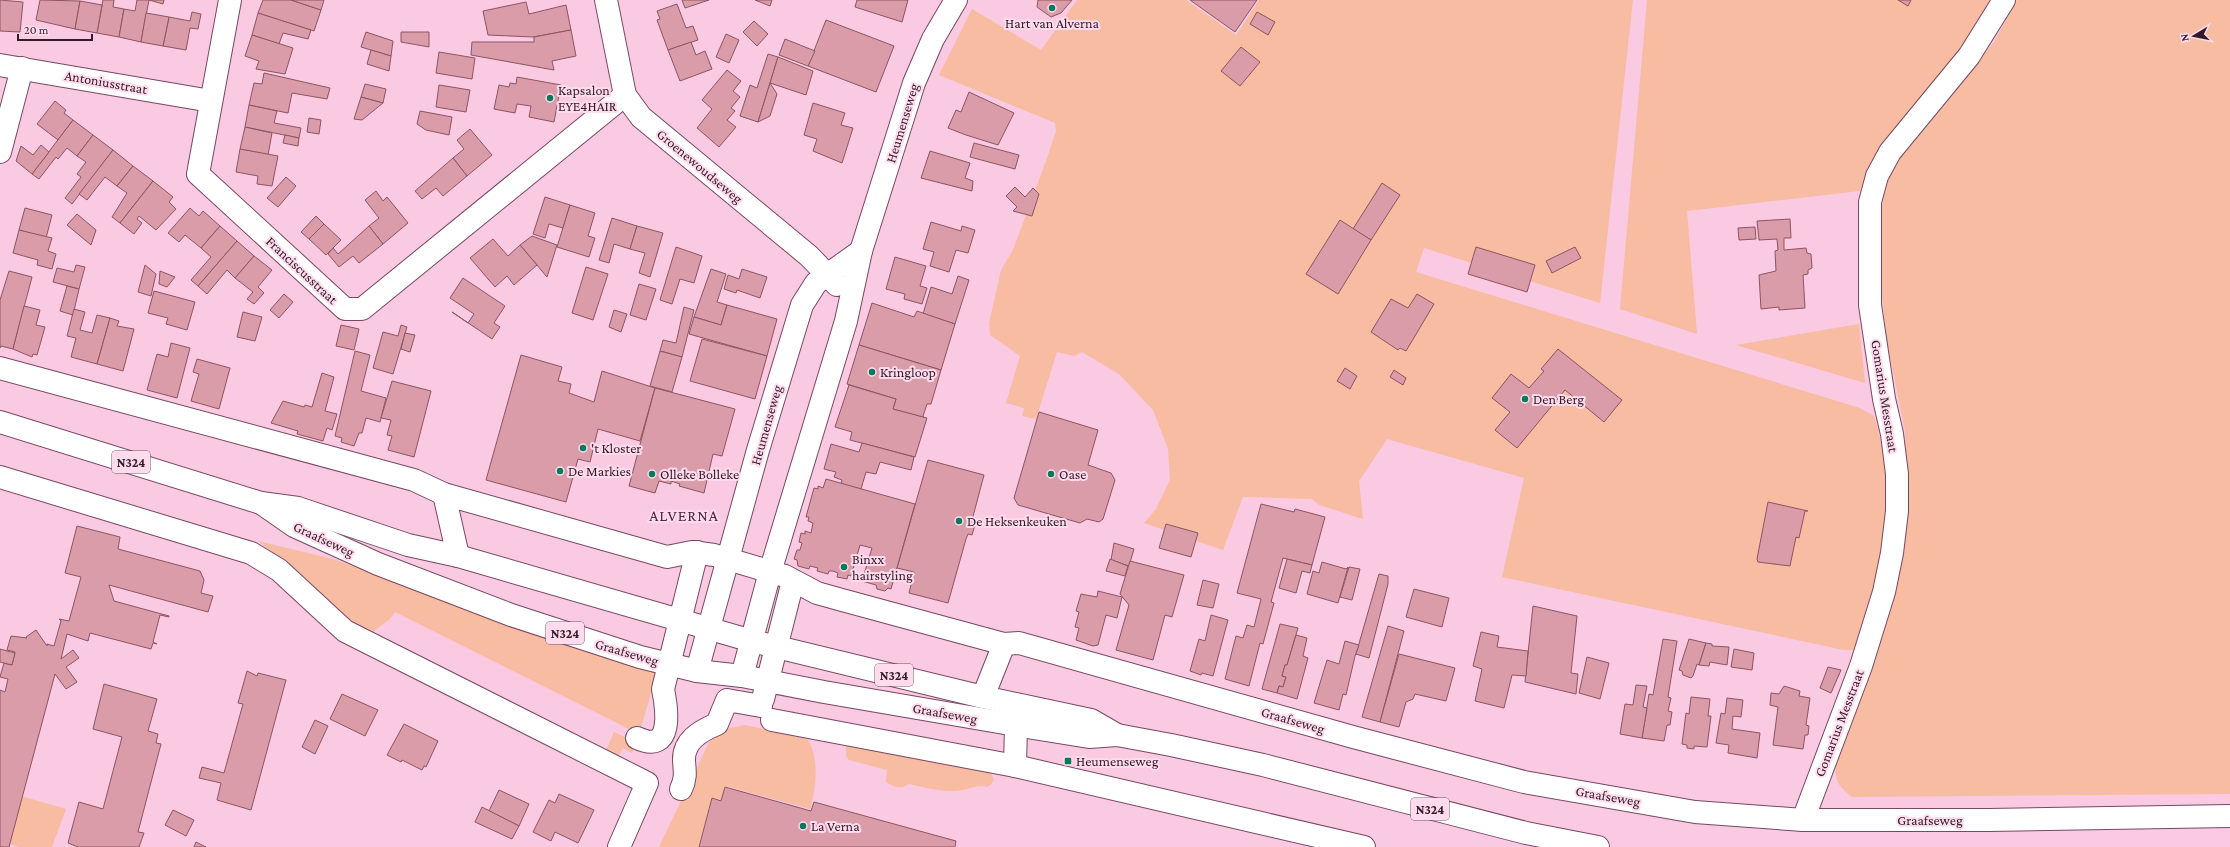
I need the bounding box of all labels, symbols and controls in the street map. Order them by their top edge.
marker: Hart van Alverna [1047,3,1057,13]
place label: Hart van Alverna [1005,15,1100,31]
scale bar [18,16,92,42]
north arrow [2174,16,2214,56]
text: 20 m [24,23,49,37]
text: N [2178,33,2191,42]
street label: Antoniusstraat [63,67,149,97]
street label: Heumenseweg [882,81,922,165]
place label: Kapsalon EYE4HAIR [558,82,617,114]
marker: Kapsalon EYE4HAIR [545,93,555,103]
street label: Groenewoudseweg [654,126,746,207]
street label: Franciscusstraat [263,233,341,307]
street label: Gomarius Messtraat [1868,339,1902,454]
place label: Kringloop [880,364,936,380]
marker: Kringloop [867,367,877,377]
street label: Heumenseweg [747,383,785,467]
place label: Den Berg [1533,391,1584,407]
marker: Den Berg [1520,394,1530,404]
place label: 't Kloster [591,440,641,456]
marker: 't Kloster [578,443,588,453]
road number: N324 [112,451,150,473]
place label: De Markies [568,463,631,479]
marker: De Markies [555,466,565,476]
place label: Olleke Bolleke [660,466,739,482]
place label: Oase [1059,466,1087,482]
marker: Olleke Bolleke [647,469,657,479]
marker: Oase [1046,469,1056,479]
district label: ALVERNA [649,507,719,524]
place label: De Heksenkeuken [967,513,1067,529]
marker: De Heksenkeuken [954,516,964,526]
street label: Graafseweg [291,518,357,560]
place label: Binxx hairstyling [852,551,913,583]
marker: Binxx hairstyling [839,562,849,572]
road number: N324 [546,622,584,644]
street label: Graafseweg [593,635,661,669]
road number: N324 [875,664,913,686]
street label: Gomarius Messtraat [1811,667,1867,779]
street label: Graafseweg [911,699,979,727]
street label: Graafseweg [1259,703,1327,737]
place label: Heumenseweg [1076,753,1159,769]
marker: Heumenseweg [1063,756,1073,766]
street label: Graafseweg [1574,782,1642,810]
road number: N324 [1411,798,1449,820]
street label: Graafseweg [1897,812,1963,828]
place label: La Verna [811,818,860,834]
marker: La Verna [798,821,808,831]

